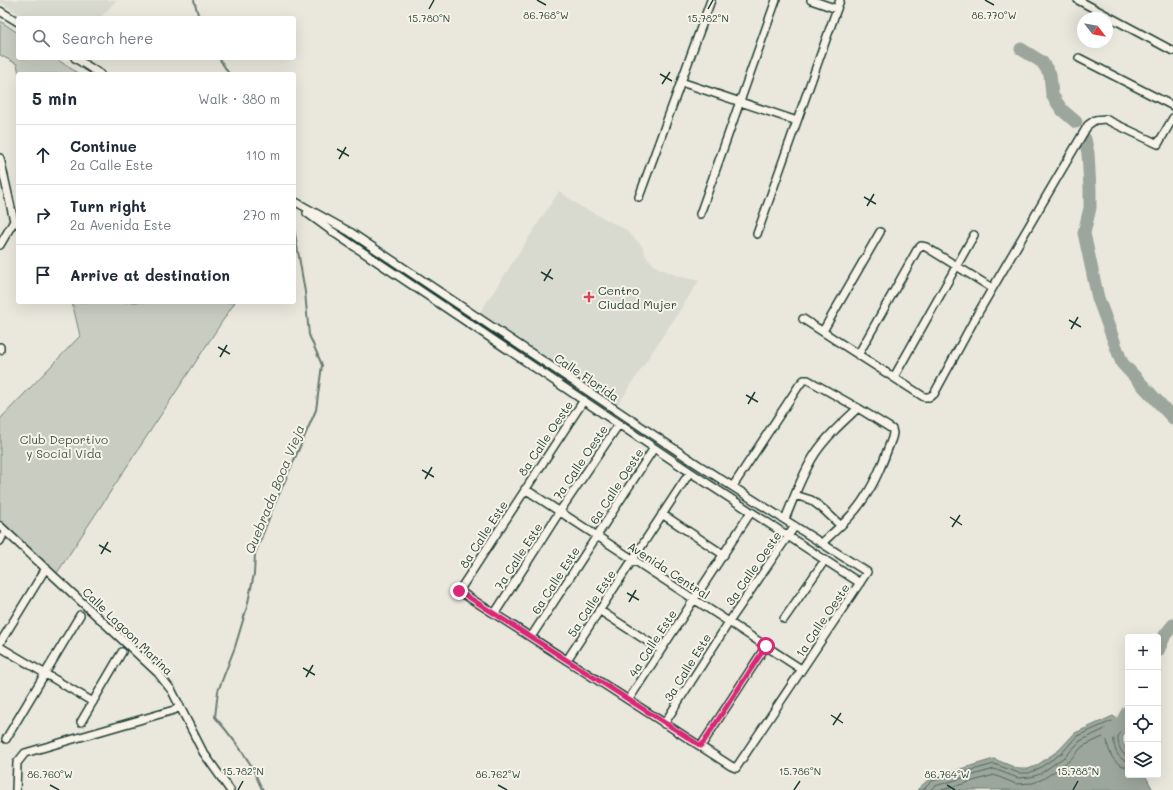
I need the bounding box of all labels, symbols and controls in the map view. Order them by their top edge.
text: 86.768°W [523,8,569,22]
text: 86.770°W [972,8,1017,22]
text: 15.780°N [408,11,450,25]
text: 15.782°N [687,11,729,25]
north arrow [1077,12,1113,48]
search box [16,16,296,60]
icon: search [30,27,52,49]
text: Search here [62,28,153,48]
text: 5 min [32,87,77,109]
text: Walk · 380 m [198,90,280,107]
text: Continue [70,136,137,156]
icon: ahead [32,144,54,166]
text: 110 m [246,146,280,163]
text: 2a Calle Este [70,156,153,173]
text: Turn right [70,196,147,216]
icon: right [32,204,54,226]
text: 270 m [243,206,280,223]
text: 2a Avenida Este [70,216,171,233]
icon: arrive [32,264,54,286]
text: Arrive at destination [70,265,230,285]
place label: Centro Ciudad Mujer [598,282,677,312]
marker: Centro Ciudad Mujer [583,291,595,303]
street label: Calle Florida [551,349,623,405]
street label: 8a Calle Oeste [514,397,576,479]
water label: Quebrada Boca Vieja [240,422,308,556]
street label: 7a Calle Oeste [549,422,611,502]
park label: Club Deportivo y Social Vida [20,431,108,461]
street label: 6a Calle Oeste [585,445,647,527]
street label: 8a Calle Este [455,497,511,571]
street label: 7a Calle Este [490,519,546,593]
street label: 3a Calle Oeste [721,528,785,608]
street label: Avenida Central [625,538,713,602]
street label: 6a Calle Este [527,543,583,617]
street label: 5a Calle Este [563,566,619,640]
street label: 1a Calle Oeste [791,580,853,660]
route end [450,582,468,600]
street label: Calle Lagoon Marina [79,584,177,678]
street label: 4a Calle Este [624,606,680,680]
street label: 3a Calle Este [660,630,714,704]
map controls [1125,634,1161,778]
button: + [1125,634,1161,670]
route start [757,637,775,655]
button: − [1125,670,1161,706]
button: locate [1125,706,1161,742]
button: layers [1125,742,1161,778]
text: 15.782°N [222,764,264,778]
text: 15.786°N [779,764,821,778]
text: 15.788°N [1057,764,1099,778]
text: 86.760°W [27,767,73,781]
text: 86.762°W [476,767,521,781]
text: 86.764°W [924,767,970,781]

